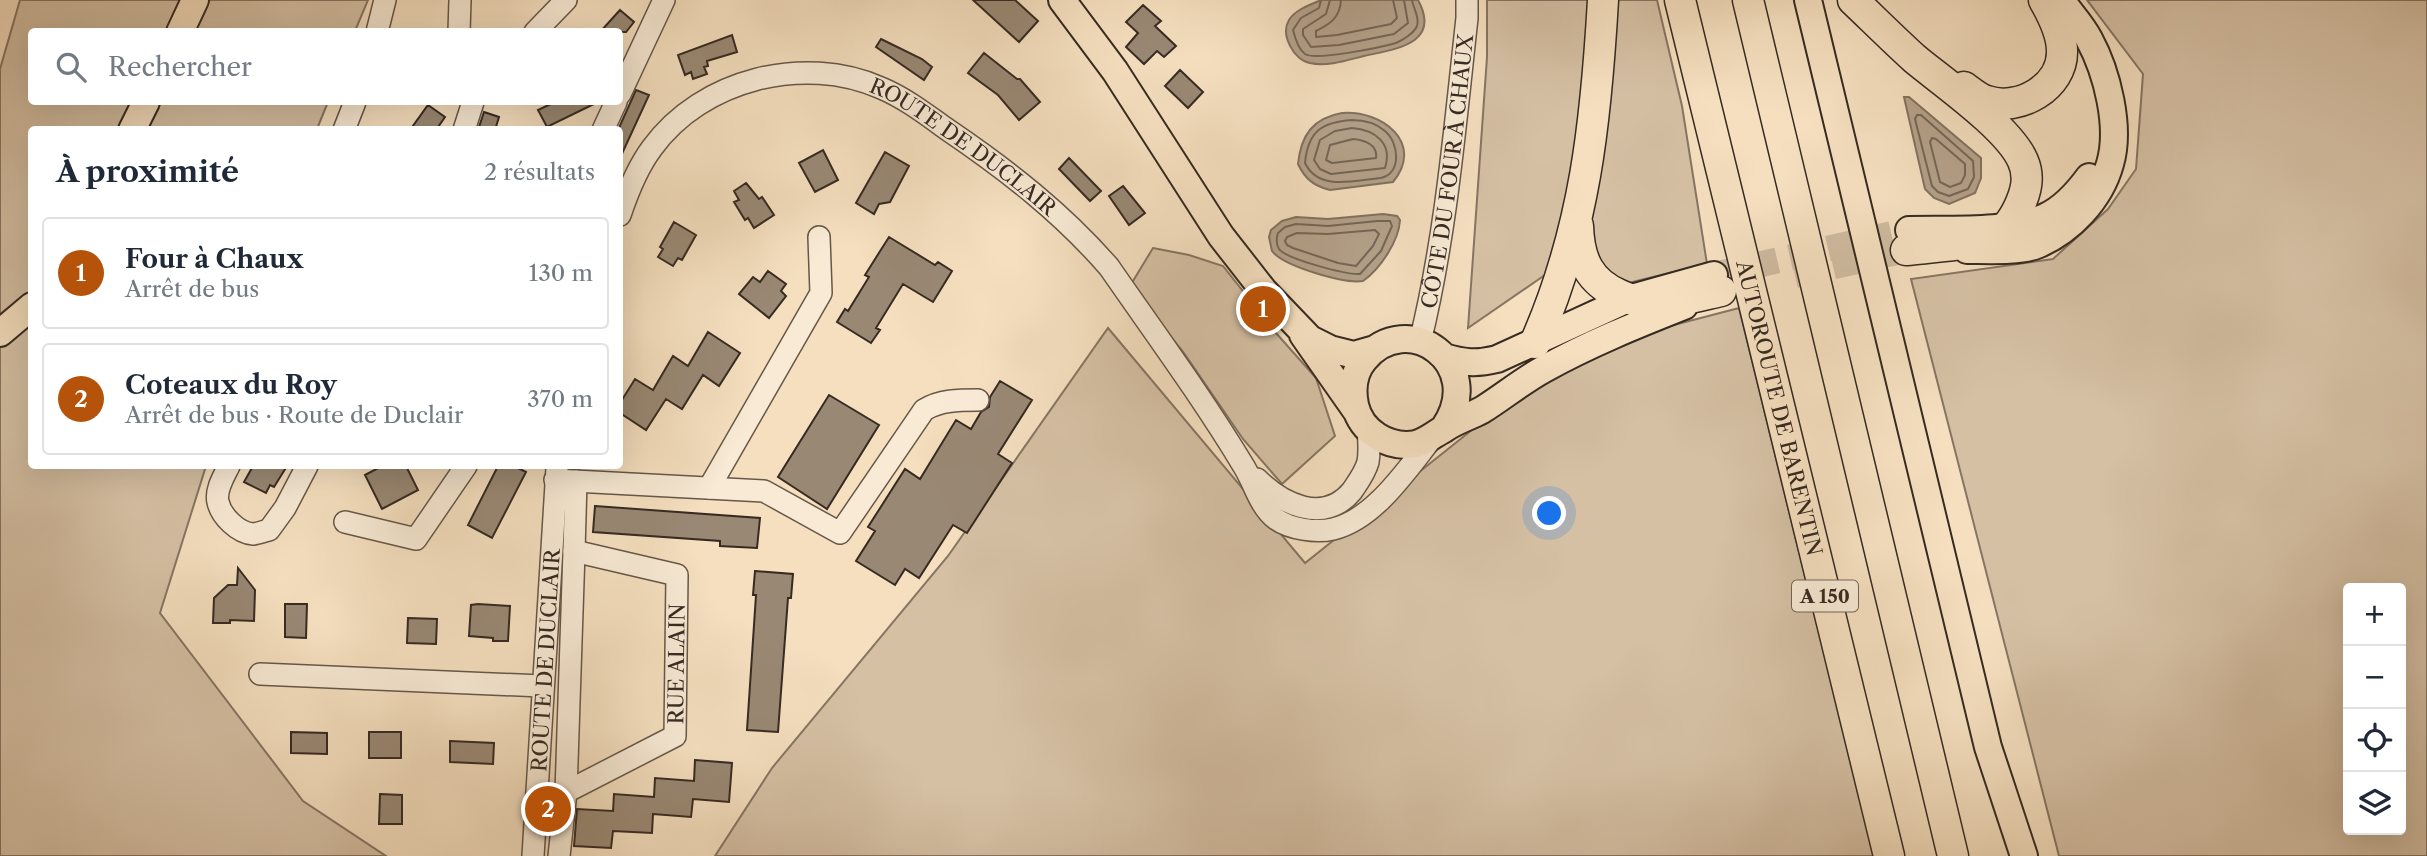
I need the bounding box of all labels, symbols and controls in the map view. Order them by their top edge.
search box [28,28,623,105]
street label: CÔTE DU FOUR À CHAUX [1416,32,1478,311]
icon: search [52,48,90,86]
text: Rechercher [108,51,252,83]
street label: ROUTE DE DUCLAIR [866,72,1063,221]
text: À proximité [56,153,239,190]
text: 2 résultats [484,158,595,186]
text: Four à Chaux [125,243,303,275]
street label: AUTOROUTE DE BARENTIN [1731,257,1828,558]
text: 1 [76,259,86,287]
text: 130 m [529,259,593,287]
text: Arrêt de bus [125,275,259,303]
pin: 1 [1240,283,1286,335]
text: Coteaux du Roy [125,369,337,401]
text: 2 [74,385,88,413]
text: 370 m [527,385,593,413]
text: Arrêt de bus · Route de Duclair [125,401,464,429]
your location [1532,496,1566,530]
street label: ROUTE DE DUCLAIR [526,547,565,772]
road number: A 150 [1792,580,1858,611]
map controls [2343,583,2406,835]
button: + [2343,583,2406,646]
street label: RUE ALAIN [663,603,689,724]
button: − [2343,646,2406,709]
button: locate [2343,709,2406,772]
button: layers [2343,772,2406,835]
pin: 2 [525,783,571,835]

